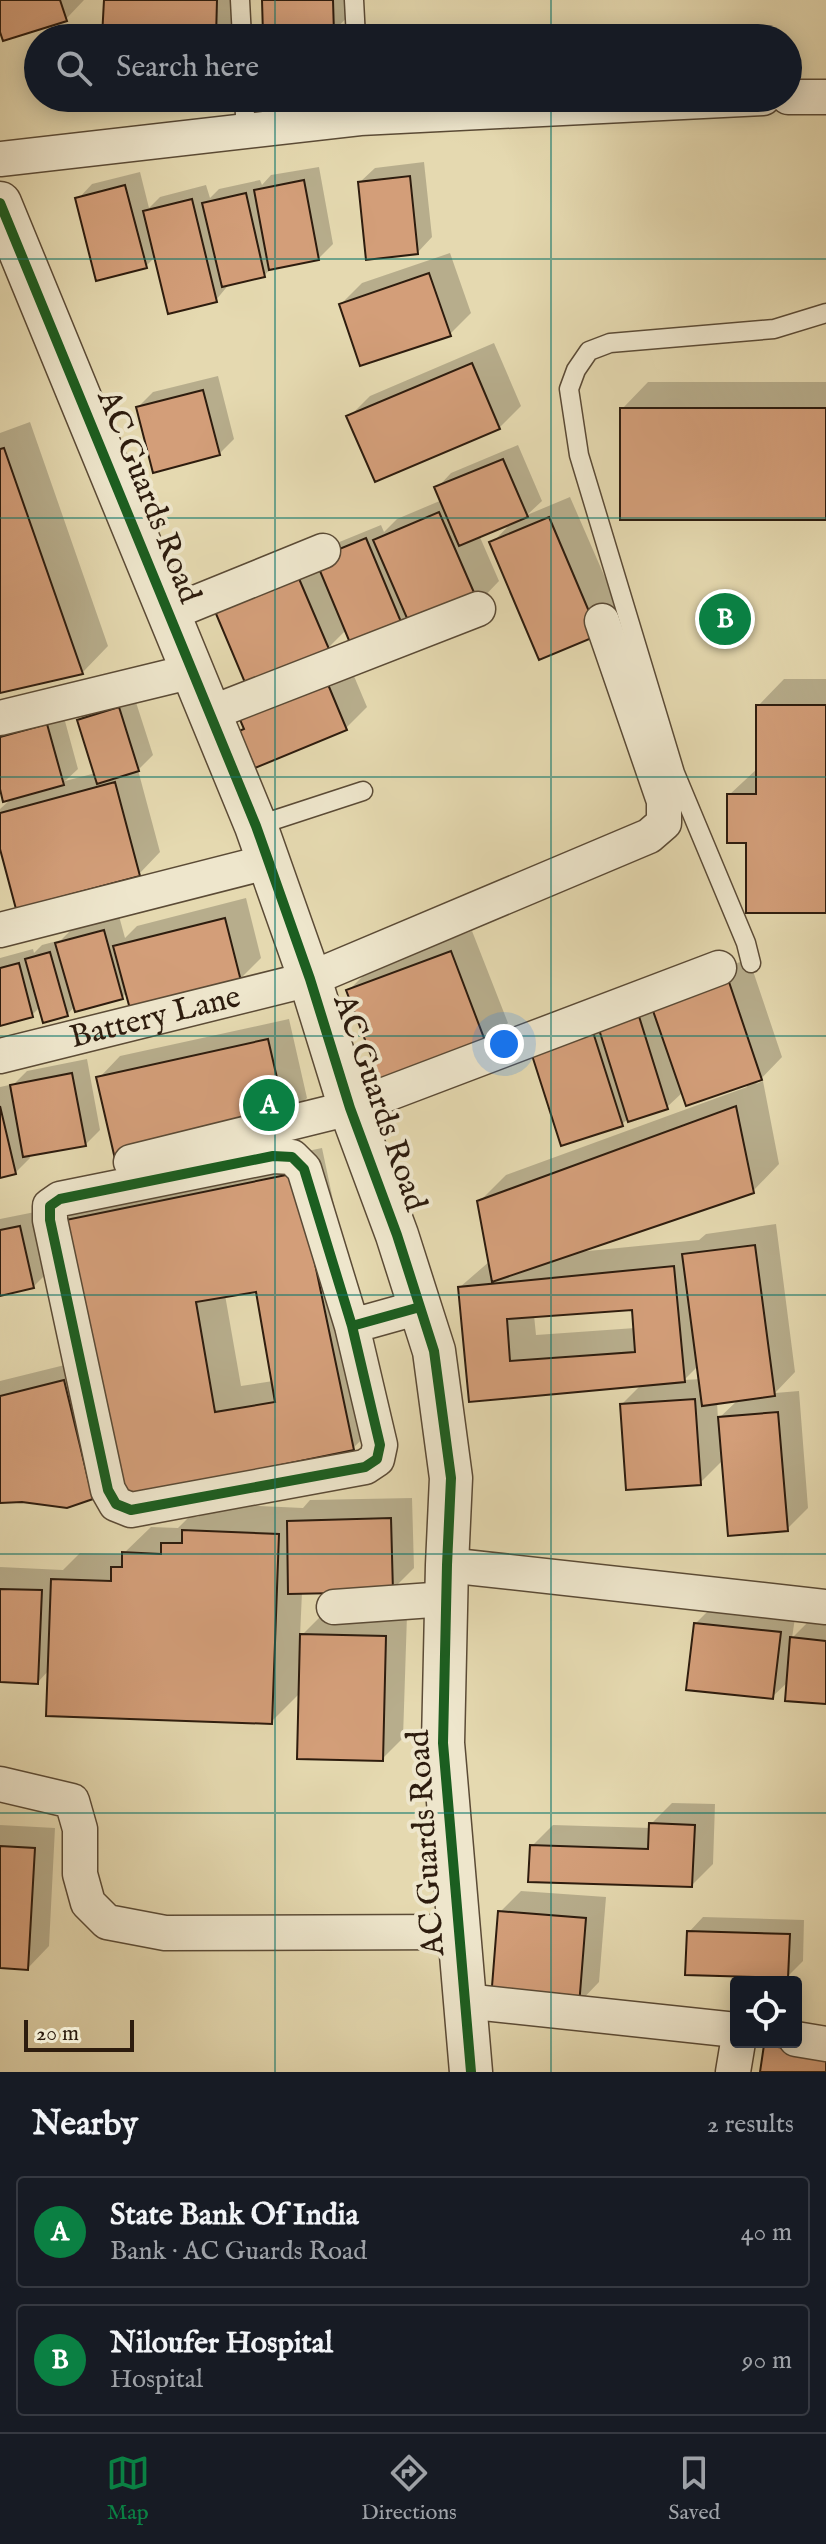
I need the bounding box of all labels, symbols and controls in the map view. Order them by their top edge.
search box [24,24,802,112]
icon: search [52,46,96,90]
text: Search here [116,49,259,87]
street label: AC Guards Road [86,383,210,610]
pin: B [699,589,751,649]
street label: Battery Lane [66,977,245,1058]
street label: AC Guards Road [322,988,436,1218]
your location [484,1024,524,1064]
pin: A [243,1075,295,1135]
street label: AC Guards Road [399,1728,455,1958]
map controls [730,1976,802,2048]
button: locate [730,1976,802,2048]
scale bar [24,2016,134,2052]
text: 20 m [36,2020,79,2048]
text: Nearby [32,2103,138,2146]
text: 2 results [707,2108,794,2141]
text: State Bank Of India [110,2197,359,2235]
text: A [51,2216,69,2249]
text: 40 m [741,2216,792,2249]
text: Bank · AC Guards Road [110,2235,367,2268]
text: Niloufer Hospital [110,2325,333,2363]
text: B [51,2344,69,2377]
text: 90 m [742,2344,792,2377]
text: Hospital [110,2363,203,2396]
tab: Map [106,2451,150,2527]
tab: Directions [361,2451,457,2527]
tab: Saved [668,2451,720,2527]

